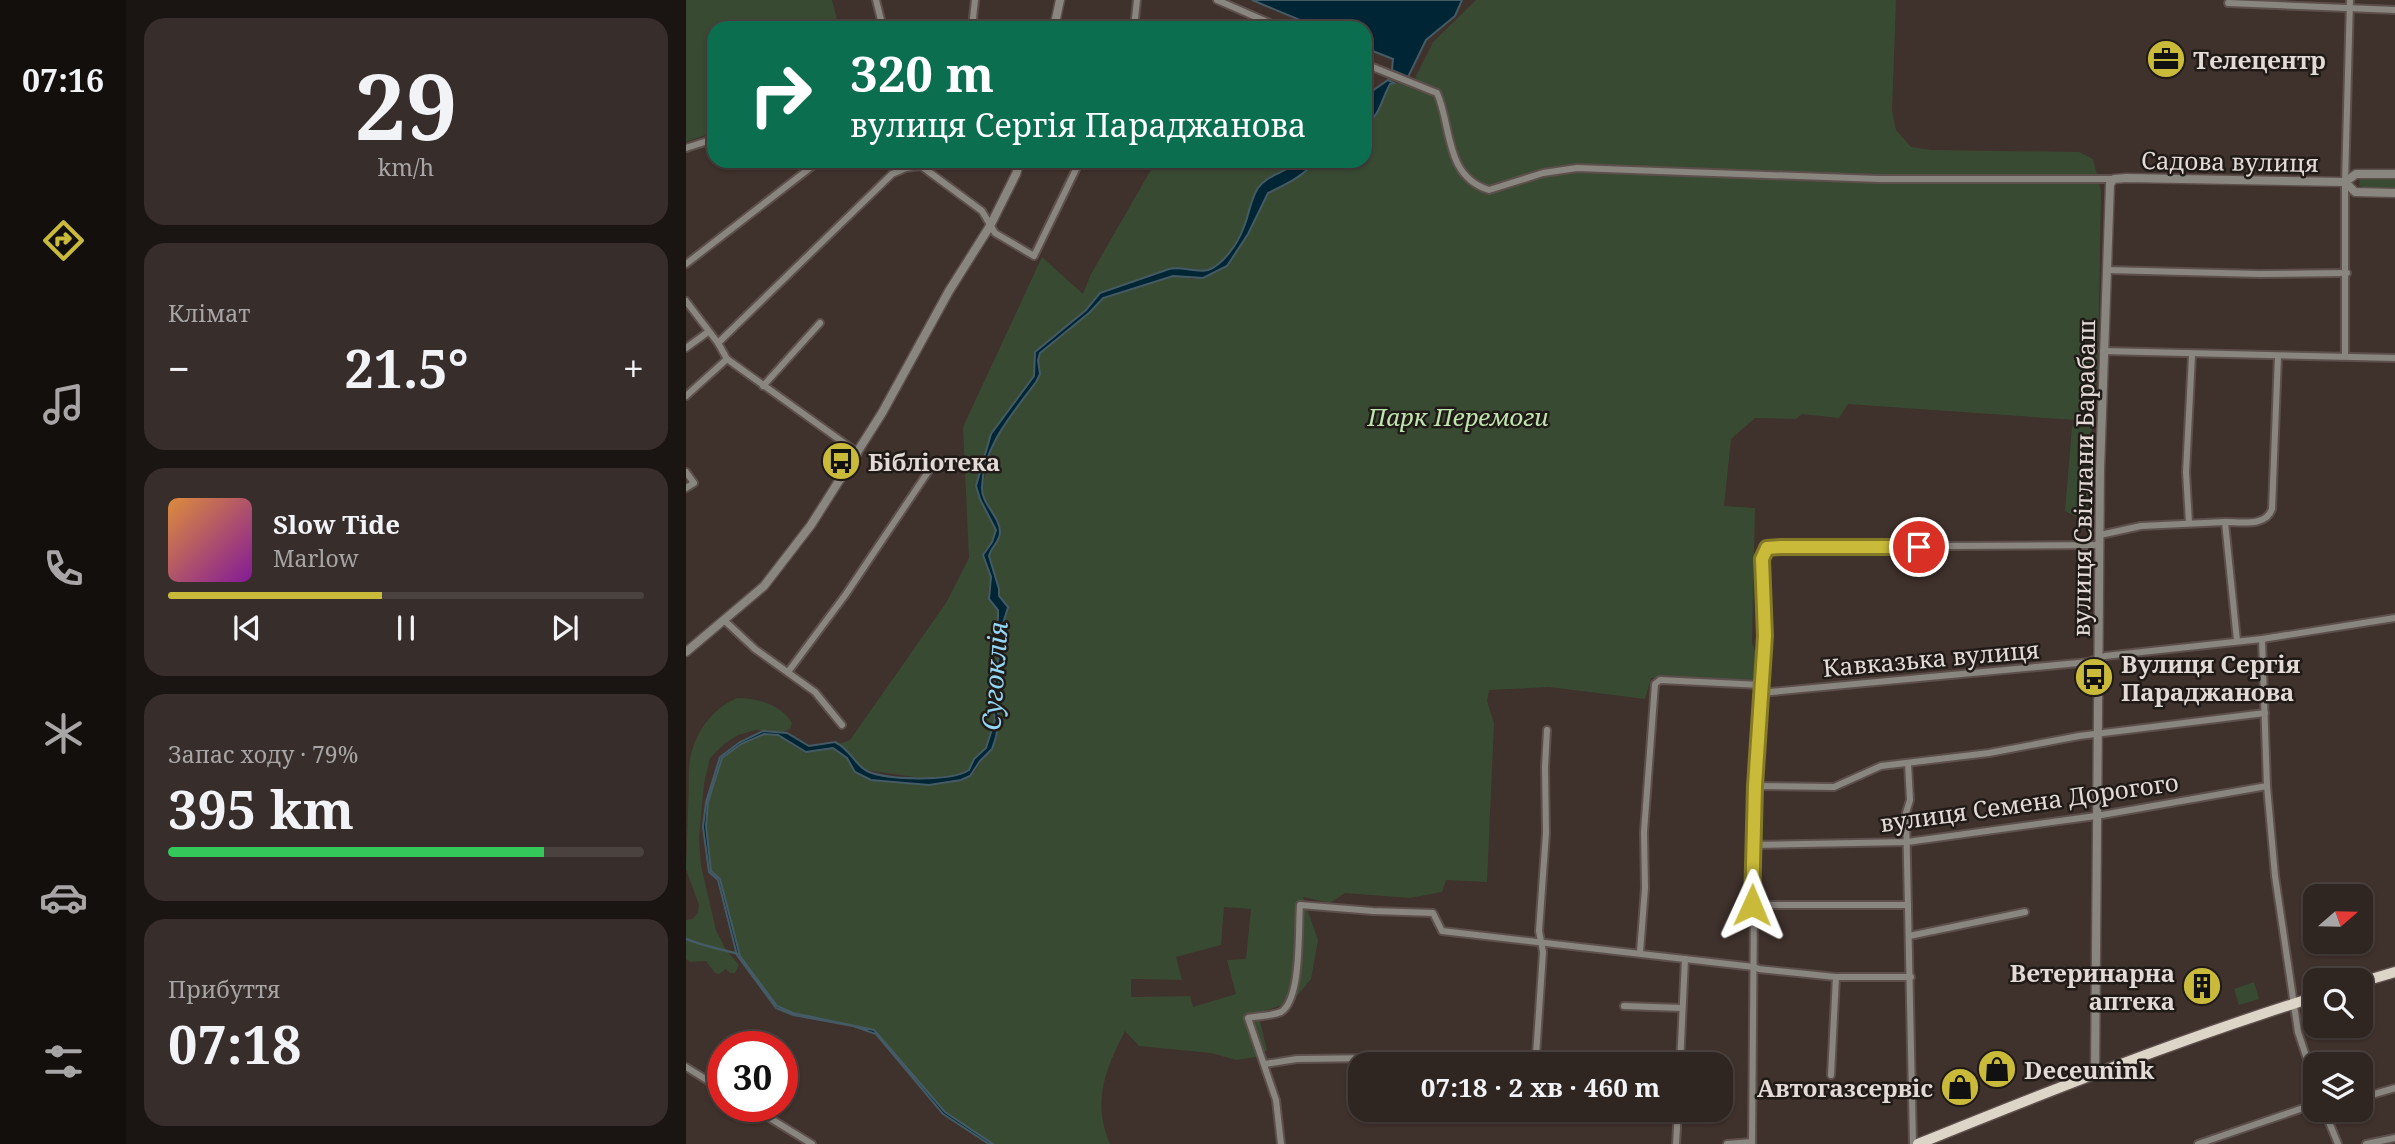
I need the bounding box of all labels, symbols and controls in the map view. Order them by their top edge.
office icon: Телецентр [2145,38,2187,80]
text: 320 m [850,40,994,106]
text: 29 [355,43,457,167]
place label: Телецентр [2193,43,2326,76]
icon: right [735,49,826,140]
text: 07:16 [22,58,104,101]
text: вулиця Сергія Параджанова [850,103,1306,146]
street label: Садова вулиця [2141,143,2319,179]
text: km/h [378,151,434,183]
icon: directions [39,216,88,265]
text: Клімат [168,297,250,329]
street label: вулиця Світлани Барабаш [2064,319,2102,637]
text: 21.5° [344,332,469,403]
text: − [168,342,190,394]
text: + [623,342,644,394]
icon: music [39,380,88,429]
park label: Парк Перемоги [1367,400,1548,433]
bus stop icon: Бібліотека [820,440,862,482]
place label: Бібліотека [868,445,1000,478]
text: Slow Tide [273,506,400,542]
pin [1889,517,1949,577]
icon: arrive [1900,528,1938,566]
text: Marlow [273,542,359,574]
icon: phone [39,544,88,593]
icon: previous [228,609,266,647]
icon: pause [387,609,425,647]
icon: next [546,609,584,647]
water label: Сугоклія [972,620,1016,732]
street label: Кавказька вулиця [1821,632,2041,684]
place label: Вулиця Сергія Параджанова [2121,647,2301,708]
bus stop icon: Вулиця Сергія Параджанова [2073,656,2115,698]
icon: climate [39,709,88,758]
text: Запас ходу · 79% [168,738,358,770]
street label: вулиця Семена Дорогого [1878,765,2180,839]
text: 395 km [168,773,354,844]
position arrow [1715,868,1789,942]
icon: car [39,873,88,922]
north arrow [2303,884,2373,954]
map controls [2303,884,2373,1122]
place label: Ветеринарна аптека [2010,956,2175,1017]
building icon: Ветеринарна аптека [2181,965,2223,1007]
button: search [2303,968,2373,1038]
text: Прибуття [168,973,280,1005]
text: 07:18 [168,1008,301,1079]
speed limit sign: 30 [707,1031,798,1122]
icon: filters [39,1037,88,1086]
shop icon: Deceunink [1976,1048,2018,1090]
button: layers [2303,1052,2373,1122]
place label: Deceunink [2024,1053,2155,1086]
shop icon: Автогазсервіс [1939,1066,1981,1108]
text: 07:18 · 2 хв · 460 m [1421,1069,1660,1105]
place label: Автогазсервіс [1757,1071,1933,1104]

